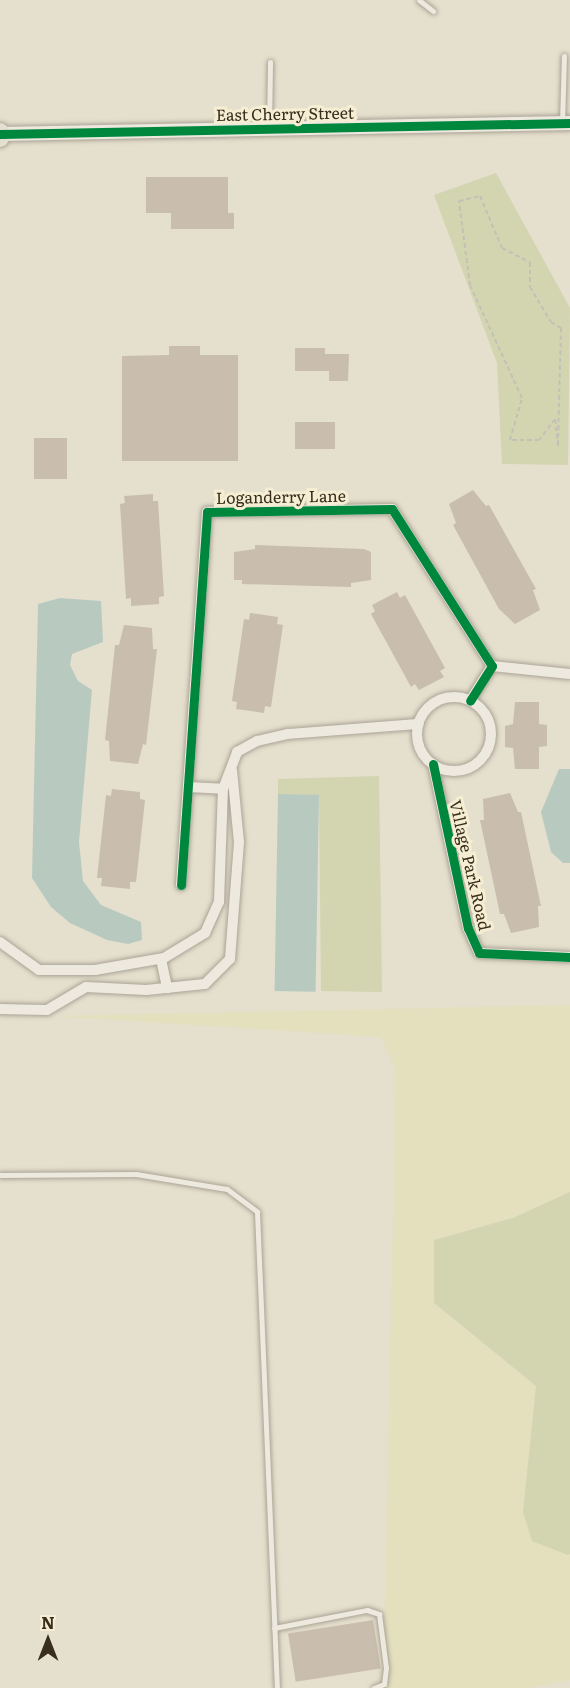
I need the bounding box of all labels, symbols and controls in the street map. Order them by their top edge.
street label: East Cherry Street [216,102,354,124]
street label: Loganderry Lane [216,485,346,507]
street label: Village Park Road [447,798,495,932]
north arrow [18,1610,78,1670]
text: N [41,1610,55,1634]

